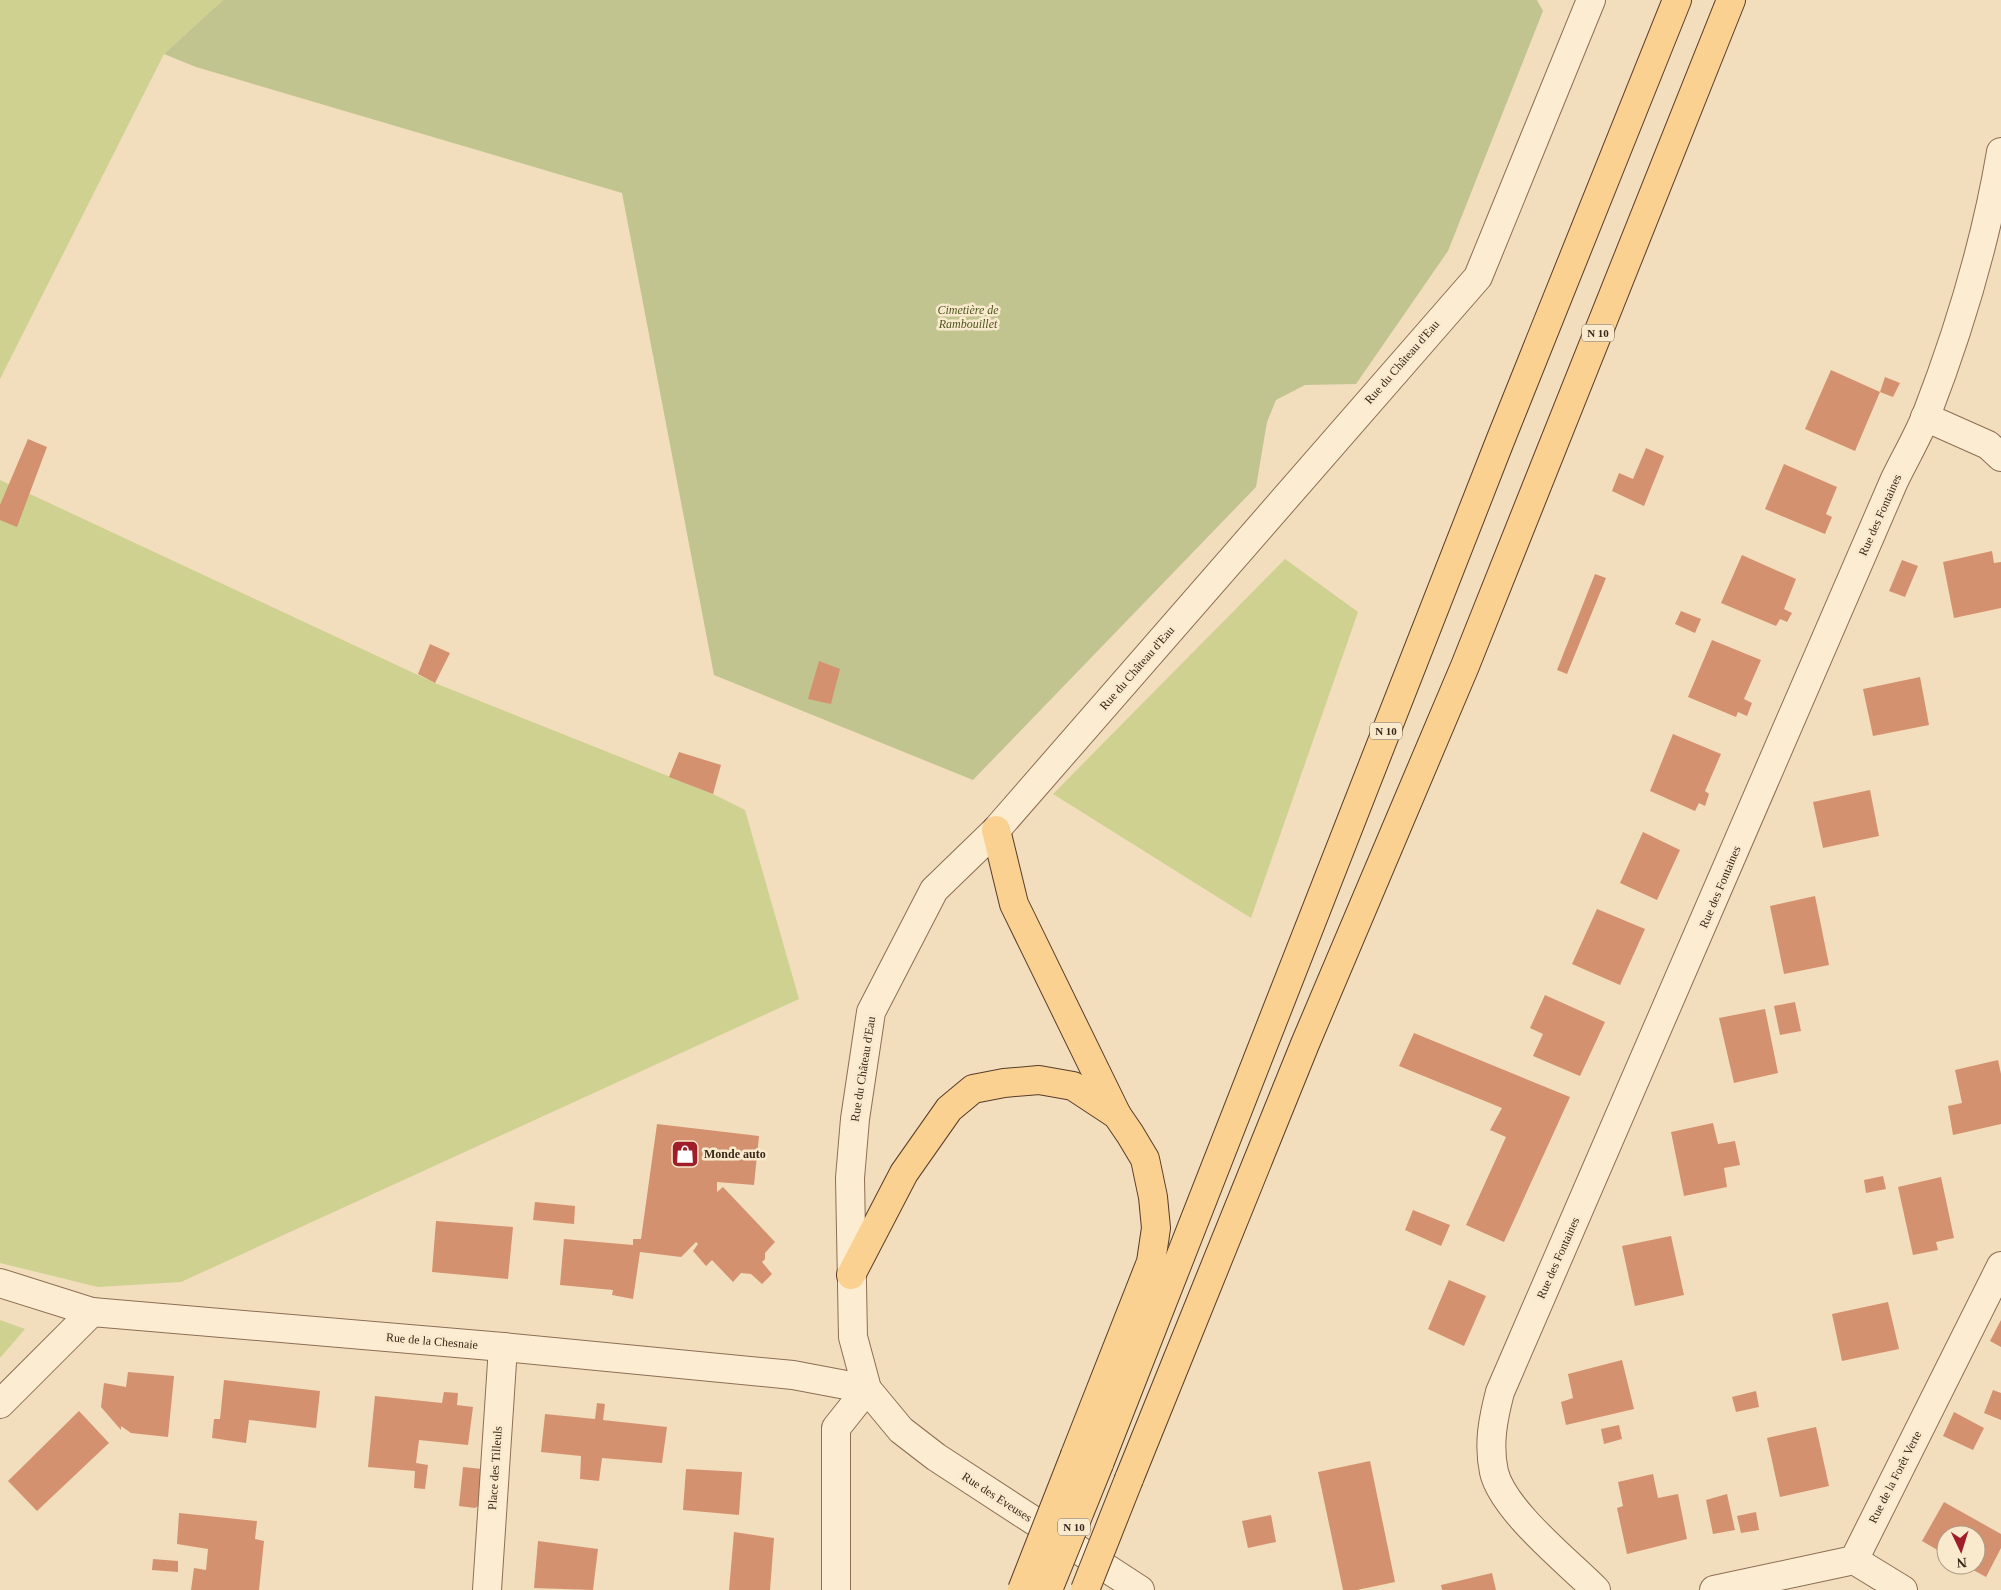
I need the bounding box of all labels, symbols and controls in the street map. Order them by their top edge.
park label: Cimetière de Rambouillet [937,303,999,331]
street label: Rue du Château d'Eau [1362,317,1442,407]
road number: N 10 [1582,324,1614,342]
street label: Rue des Fontaines [1856,472,1904,558]
street label: Rue du Château d'Eau [1097,623,1177,713]
road number: N 10 [1370,722,1402,739]
street label: Rue des Fontaines [1696,843,1744,930]
street label: Rue du Château d'Eau [848,1015,878,1123]
shop icon: Monde auto [670,1139,700,1169]
place label: Monde auto [704,1147,766,1161]
street label: Rue des Fontaines [1534,1215,1582,1301]
street label: Rue de la Chesnaie [385,1330,479,1352]
street label: Place des Tilleuls [485,1425,505,1510]
street label: Rue de la Forêt Verte [1866,1428,1924,1526]
street label: Rue des Eveuses [959,1469,1035,1525]
road number: N 10 [1058,1518,1090,1535]
north arrow [1936,1525,1986,1575]
text: N [1956,1555,1967,1570]

